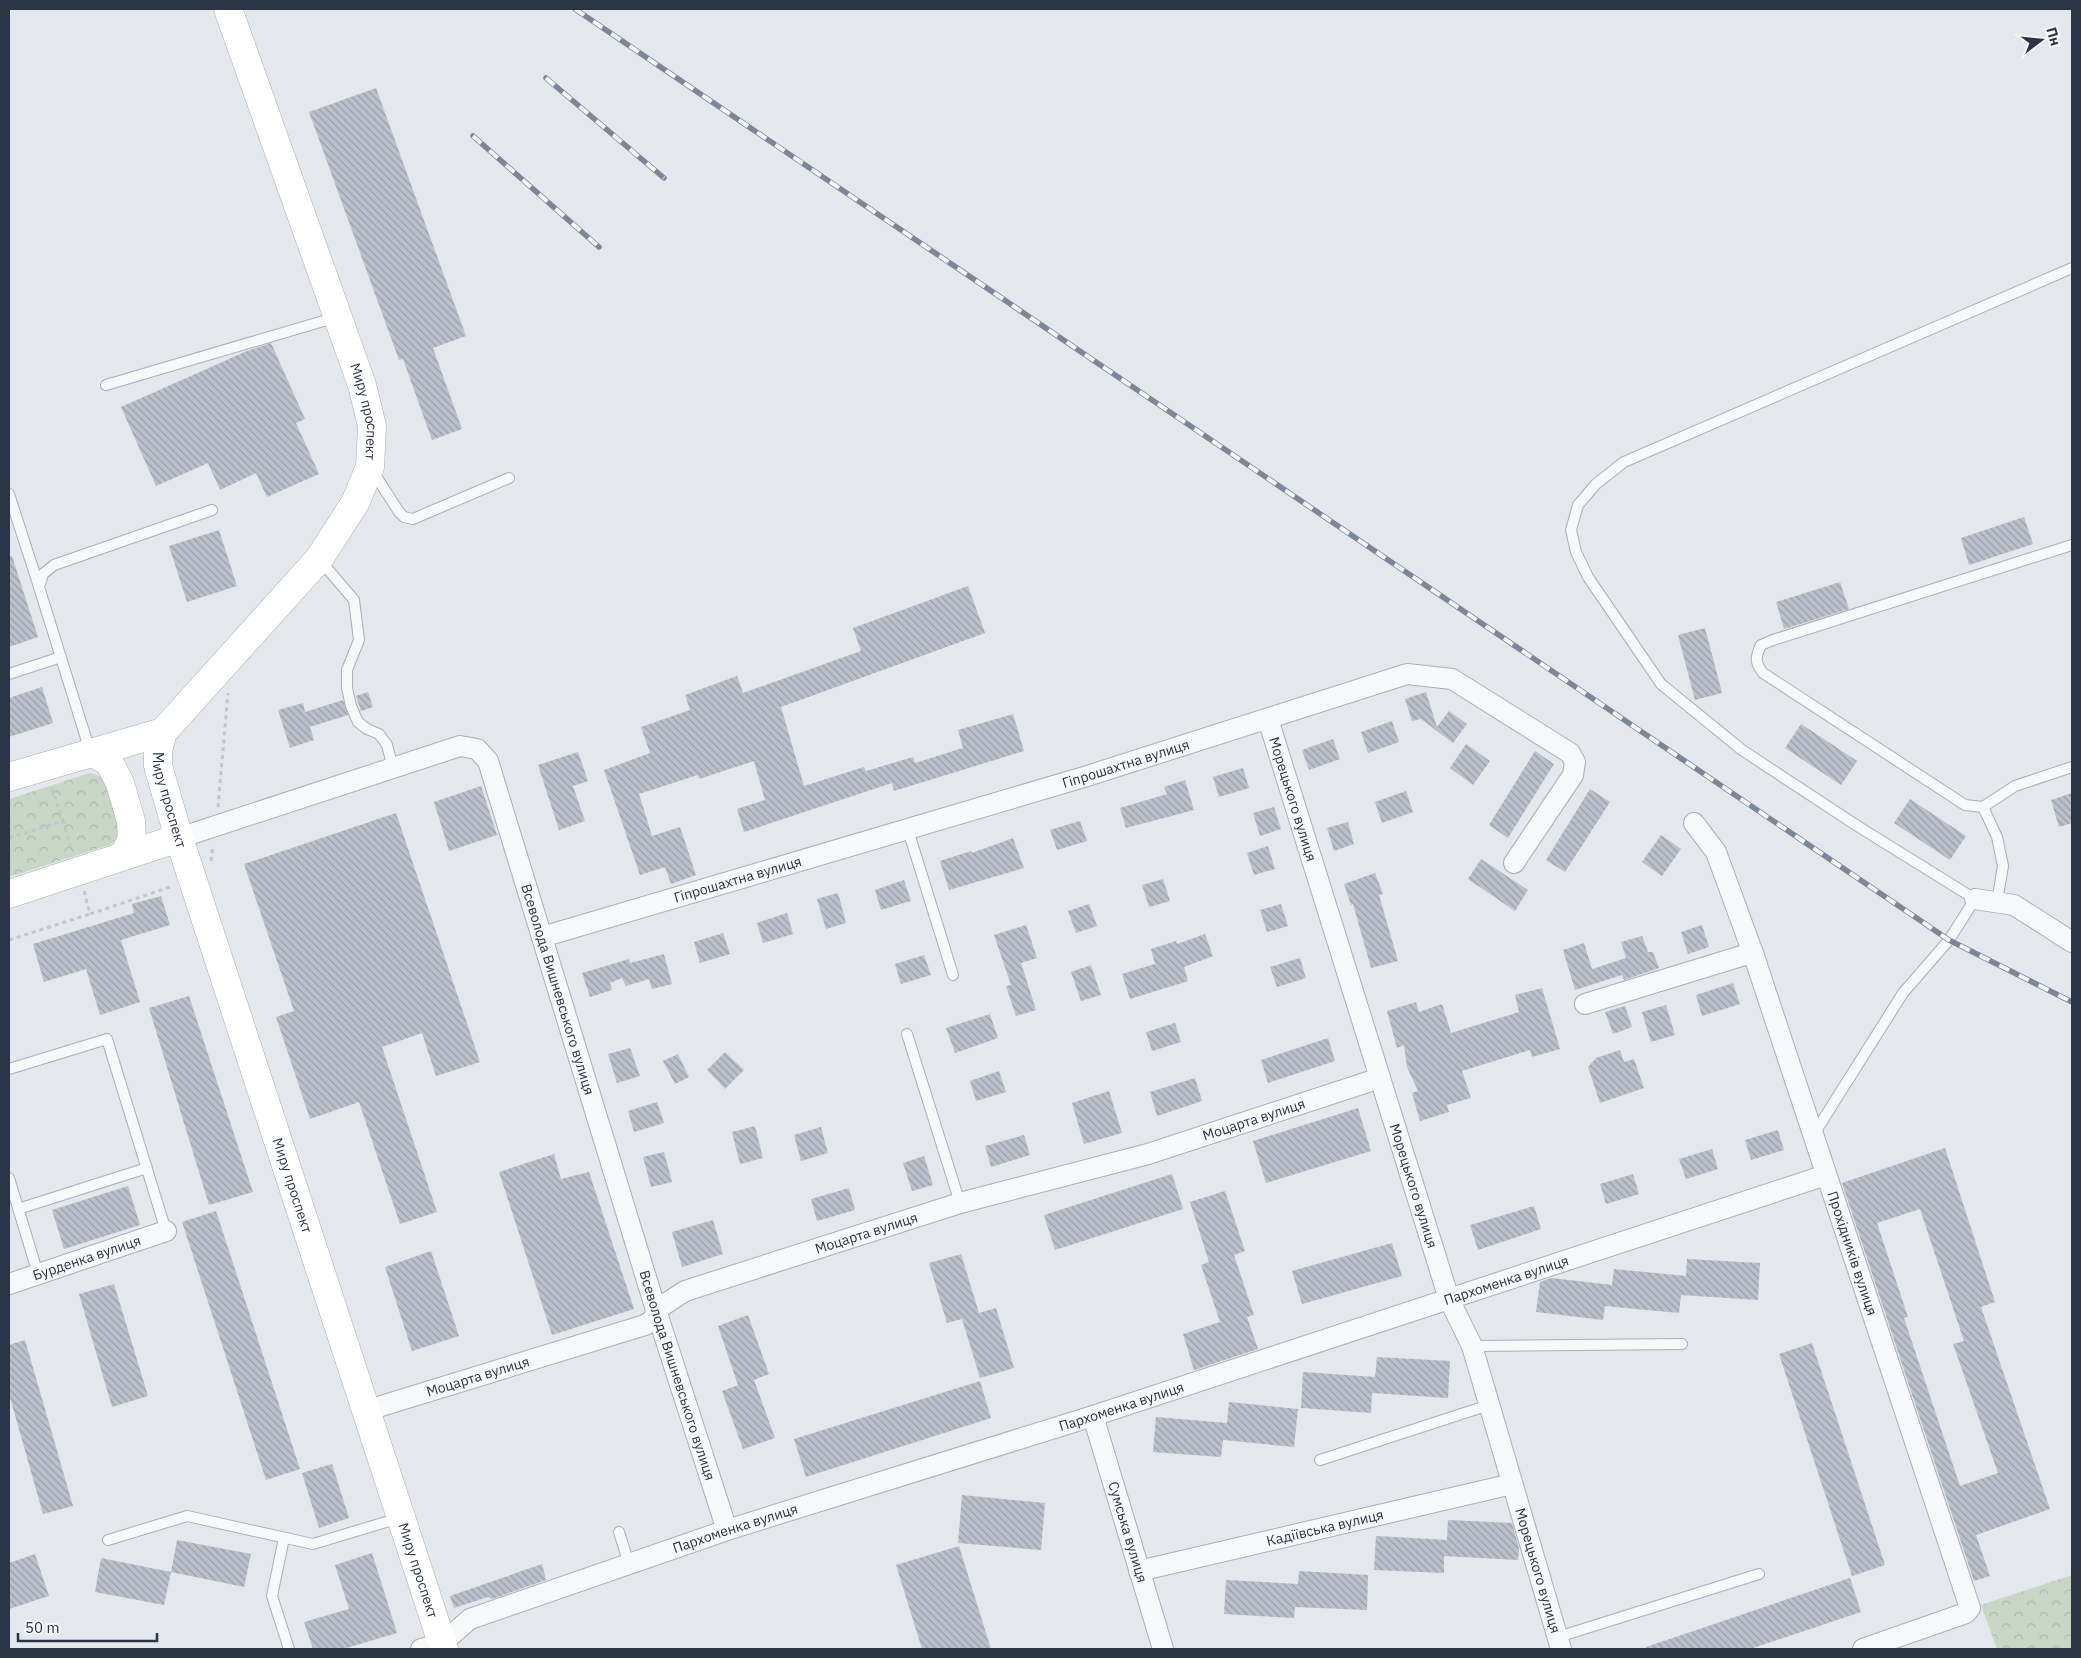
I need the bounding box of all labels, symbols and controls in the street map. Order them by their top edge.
north arrow [2016,15,2066,65]
text: Пн [2042,25,2065,48]
street label: Миру проспект [346,361,381,461]
street label: Гіпрошахтна вулиця [1060,735,1192,792]
street label: Морецького вулиця [1265,735,1321,864]
street label: Миру проспект [149,752,191,851]
street label: Гіпрошахтна вулиця [672,852,804,907]
street label: Всеволода Вишневського вулиця [517,882,599,1097]
street label: Моцарта вулиця [1200,1094,1307,1145]
street label: Морецького вулиця [1386,1121,1442,1250]
street label: Миру проспект [269,1135,317,1236]
street label: Прохідників вулиця [1824,1189,1881,1318]
street label: Моцарта вулиця [813,1208,920,1258]
street label: Бурденка вулиця [30,1231,143,1284]
street label: Пархоменка вулиця [1441,1251,1571,1309]
street label: Всеволода Вишневського вулиця [635,1268,719,1483]
street label: Моцарта вулиця [424,1352,532,1401]
street label: Пархоменка вулиця [1057,1378,1186,1435]
street label: Сумська вулиця [1104,1479,1151,1585]
street label: Пархоменка вулиця [670,1500,800,1557]
street label: Кадіївська вулиця [1265,1505,1385,1550]
street label: Морецького вулиця [1511,1506,1565,1635]
street label: Миру проспект [394,1520,442,1621]
scale bar [18,1610,156,1642]
text: 50 m [25,1618,60,1637]

